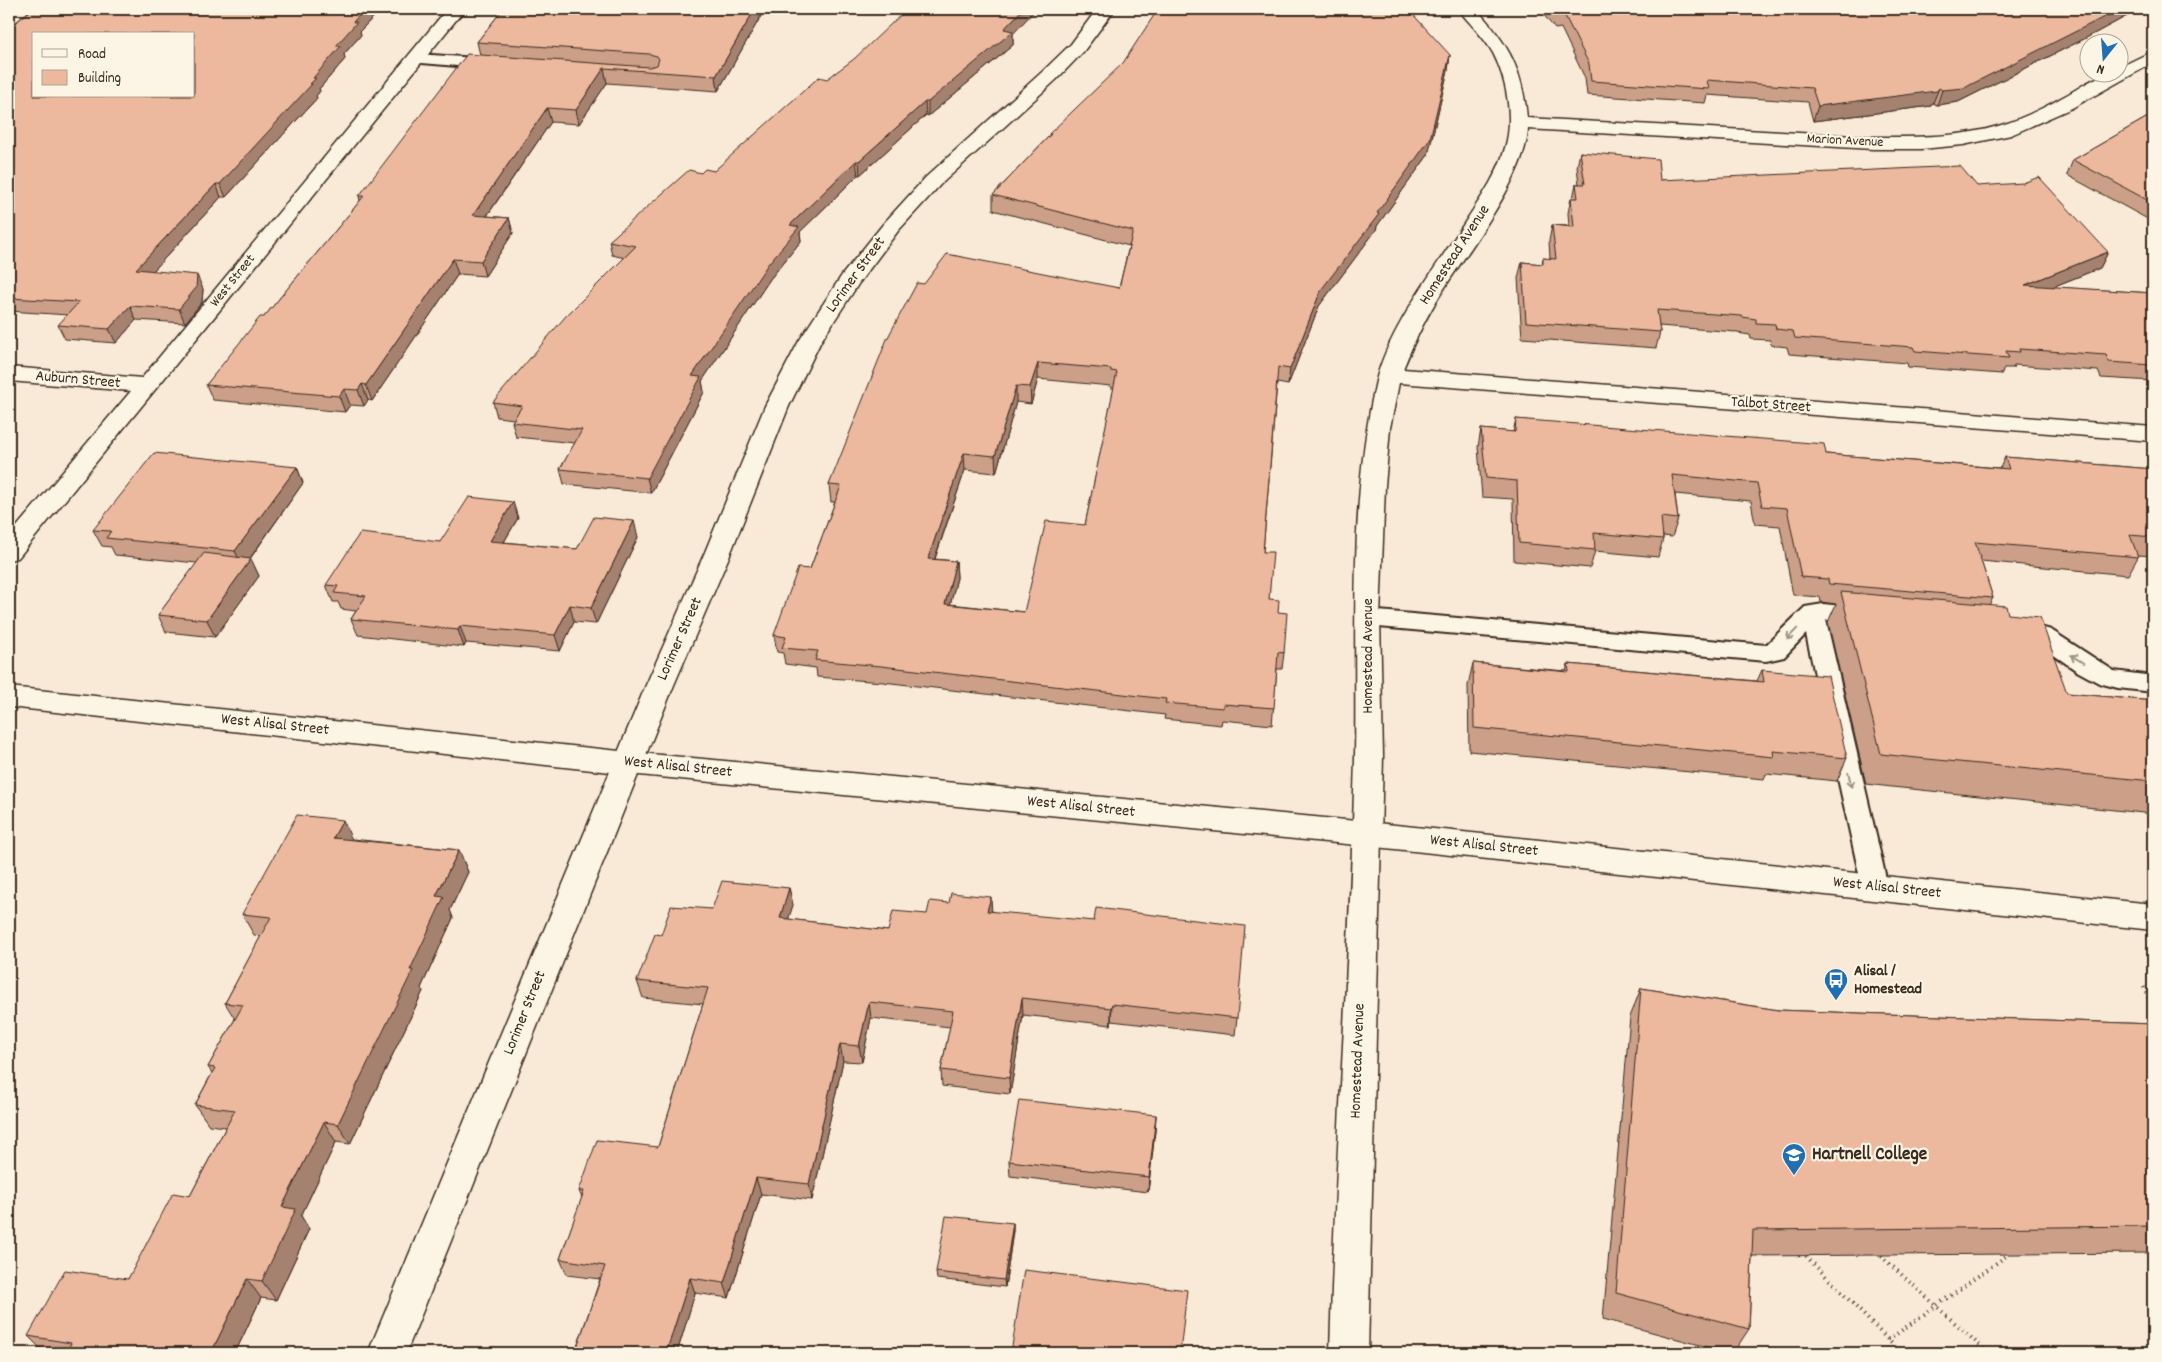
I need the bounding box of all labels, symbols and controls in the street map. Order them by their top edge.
legend [32,32,195,98]
north arrow [2080,32,2130,82]
text: Road [78,44,106,66]
text: N [2094,58,2107,79]
text: Building [78,68,121,90]
street label: Marion Avenue [1806,129,1884,153]
street label: Homestead Avenue [1414,200,1496,310]
street label: Lorimer Street [821,232,892,318]
street label: West Street [206,250,260,312]
street label: Auburn Street [34,365,122,395]
street label: Talbot Street [1730,391,1812,419]
street label: Lorimer Street [651,594,709,684]
street label: Homestead Avenue [1357,598,1380,714]
one-way arrow [1786,628,1798,640]
one-way arrow [2070,653,2084,664]
street label: West Alisal Street [220,708,330,742]
street label: West Alisal Street [623,750,733,784]
one-way arrow [1846,771,1856,787]
street label: West Alisal Street [1026,790,1136,824]
street label: West Alisal Street [1429,829,1539,863]
street label: West Alisal Street [1832,871,1942,905]
place label: Alisal / Homestead [1854,960,1922,1001]
street label: Lorimer Street [498,967,552,1059]
bus stop icon: Alisal / Homestead [1823,967,1849,1001]
street label: Homestead Avenue [1344,1003,1372,1119]
school or university icon: Hartnell College [1781,1142,1807,1176]
place label: Hartnell College [1812,1142,1927,1169]

